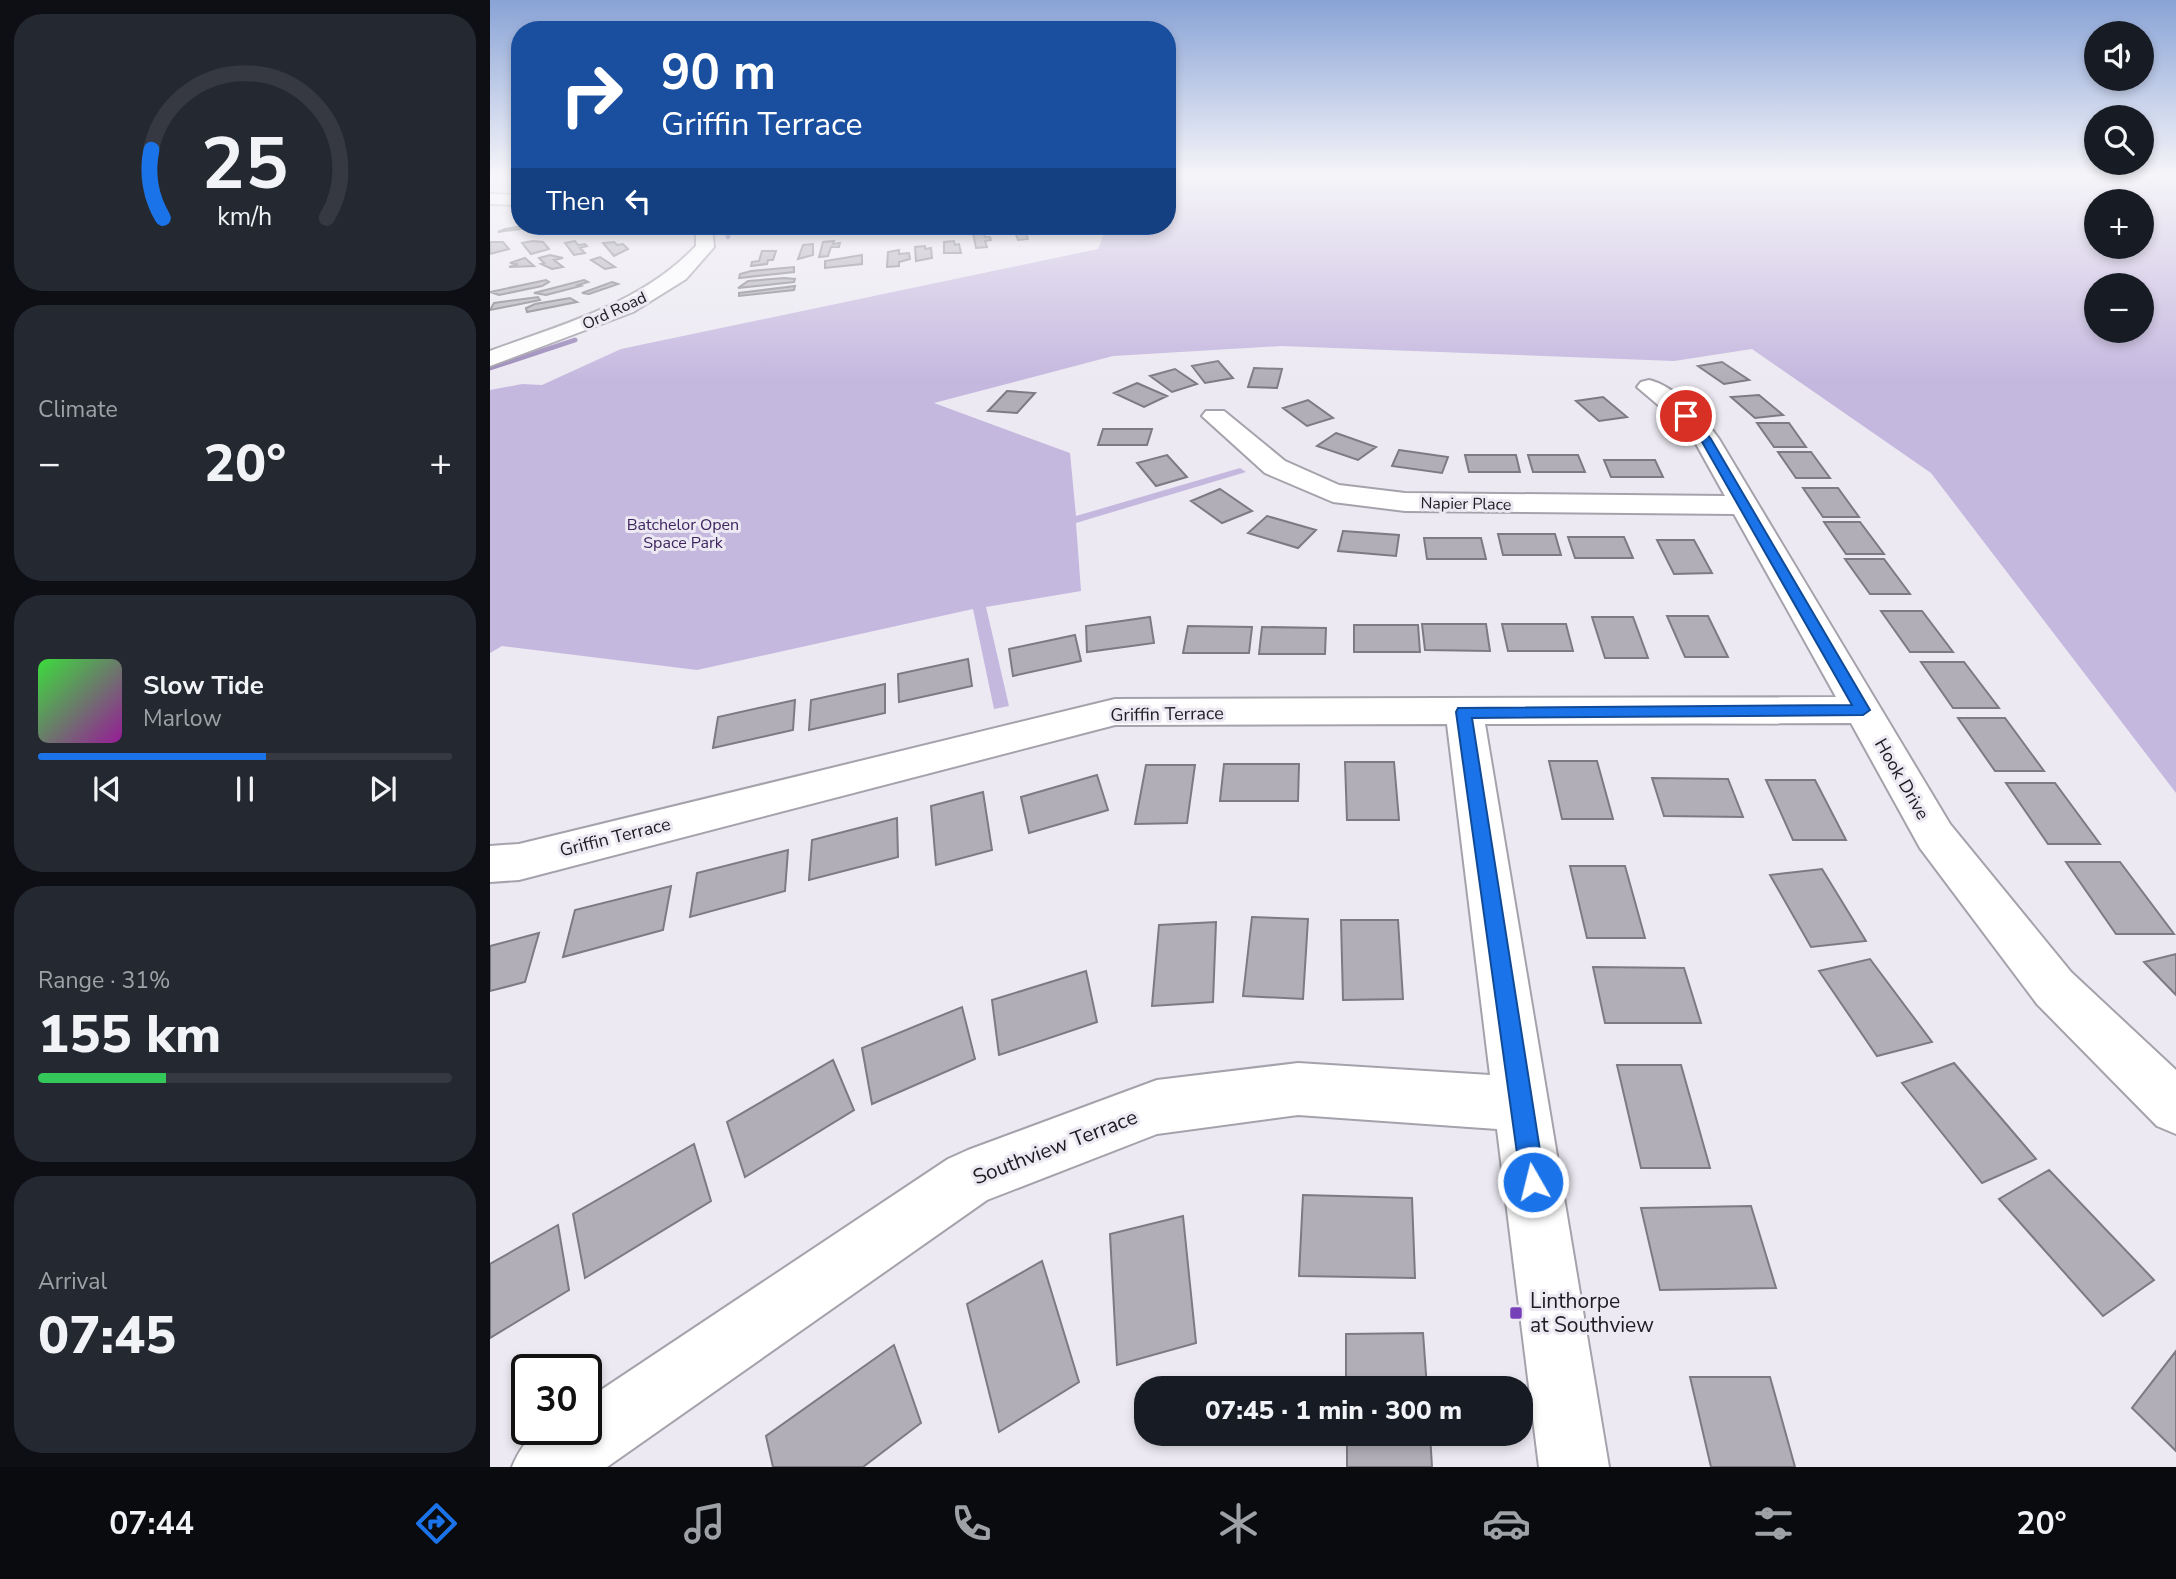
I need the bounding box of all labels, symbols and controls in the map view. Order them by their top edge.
map controls [2084,21,2154,343]
button: sound [2084,21,2154,91]
text: 90 m [661,39,776,106]
icon: right [546,49,637,140]
text: Griffin Terrace [661,103,863,146]
button: search [2084,105,2154,175]
text: 25 [201,115,289,215]
icon: left [619,182,657,220]
text: Then [546,184,605,219]
button: + [2084,189,2154,259]
text: km/h [217,200,273,234]
button: − [2084,273,2154,343]
street label: Ord Road [579,286,650,335]
pin [1656,386,1716,446]
text: Climate [38,394,118,425]
icon: arrive [1667,397,1705,435]
text: 20° [204,428,286,499]
text: − [38,438,61,489]
text: + [429,438,452,489]
street label: Napier Place [1420,492,1512,516]
park label: Batchelor Open Space Park [627,514,739,554]
text: Slow Tide [143,668,264,703]
street label: Griffin Terrace [1110,701,1224,727]
text: Marlow [143,703,222,734]
street label: Hook Drive [1869,734,1935,824]
icon: previous [88,770,126,808]
icon: pause [226,770,264,808]
icon: next [364,770,402,808]
street label: Griffin Terrace [557,812,673,862]
text: Range · 31% [38,965,170,996]
text: 155 km [38,999,221,1070]
street label: Southview Terrace [969,1103,1141,1191]
position arrow [1496,1145,1570,1219]
text: Arrival [38,1266,107,1297]
place label: Linthorpe at Southview [1530,1287,1654,1339]
text: 07:45 [38,1300,176,1371]
marker: Linthorpe at Southview [1508,1305,1524,1321]
speed limit sign: 30 [511,1354,602,1445]
text: 07:45 · 1 min · 300 m [1205,1393,1462,1428]
icon: directions [412,1499,461,1548]
icon: music [680,1499,729,1548]
icon: phone [947,1499,996,1548]
icon: climate [1214,1499,1263,1548]
icon: car [1482,1499,1531,1548]
icon: filters [1749,1499,1798,1548]
text: 07:44 [109,1502,194,1545]
text: 20° [2016,1502,2067,1545]

